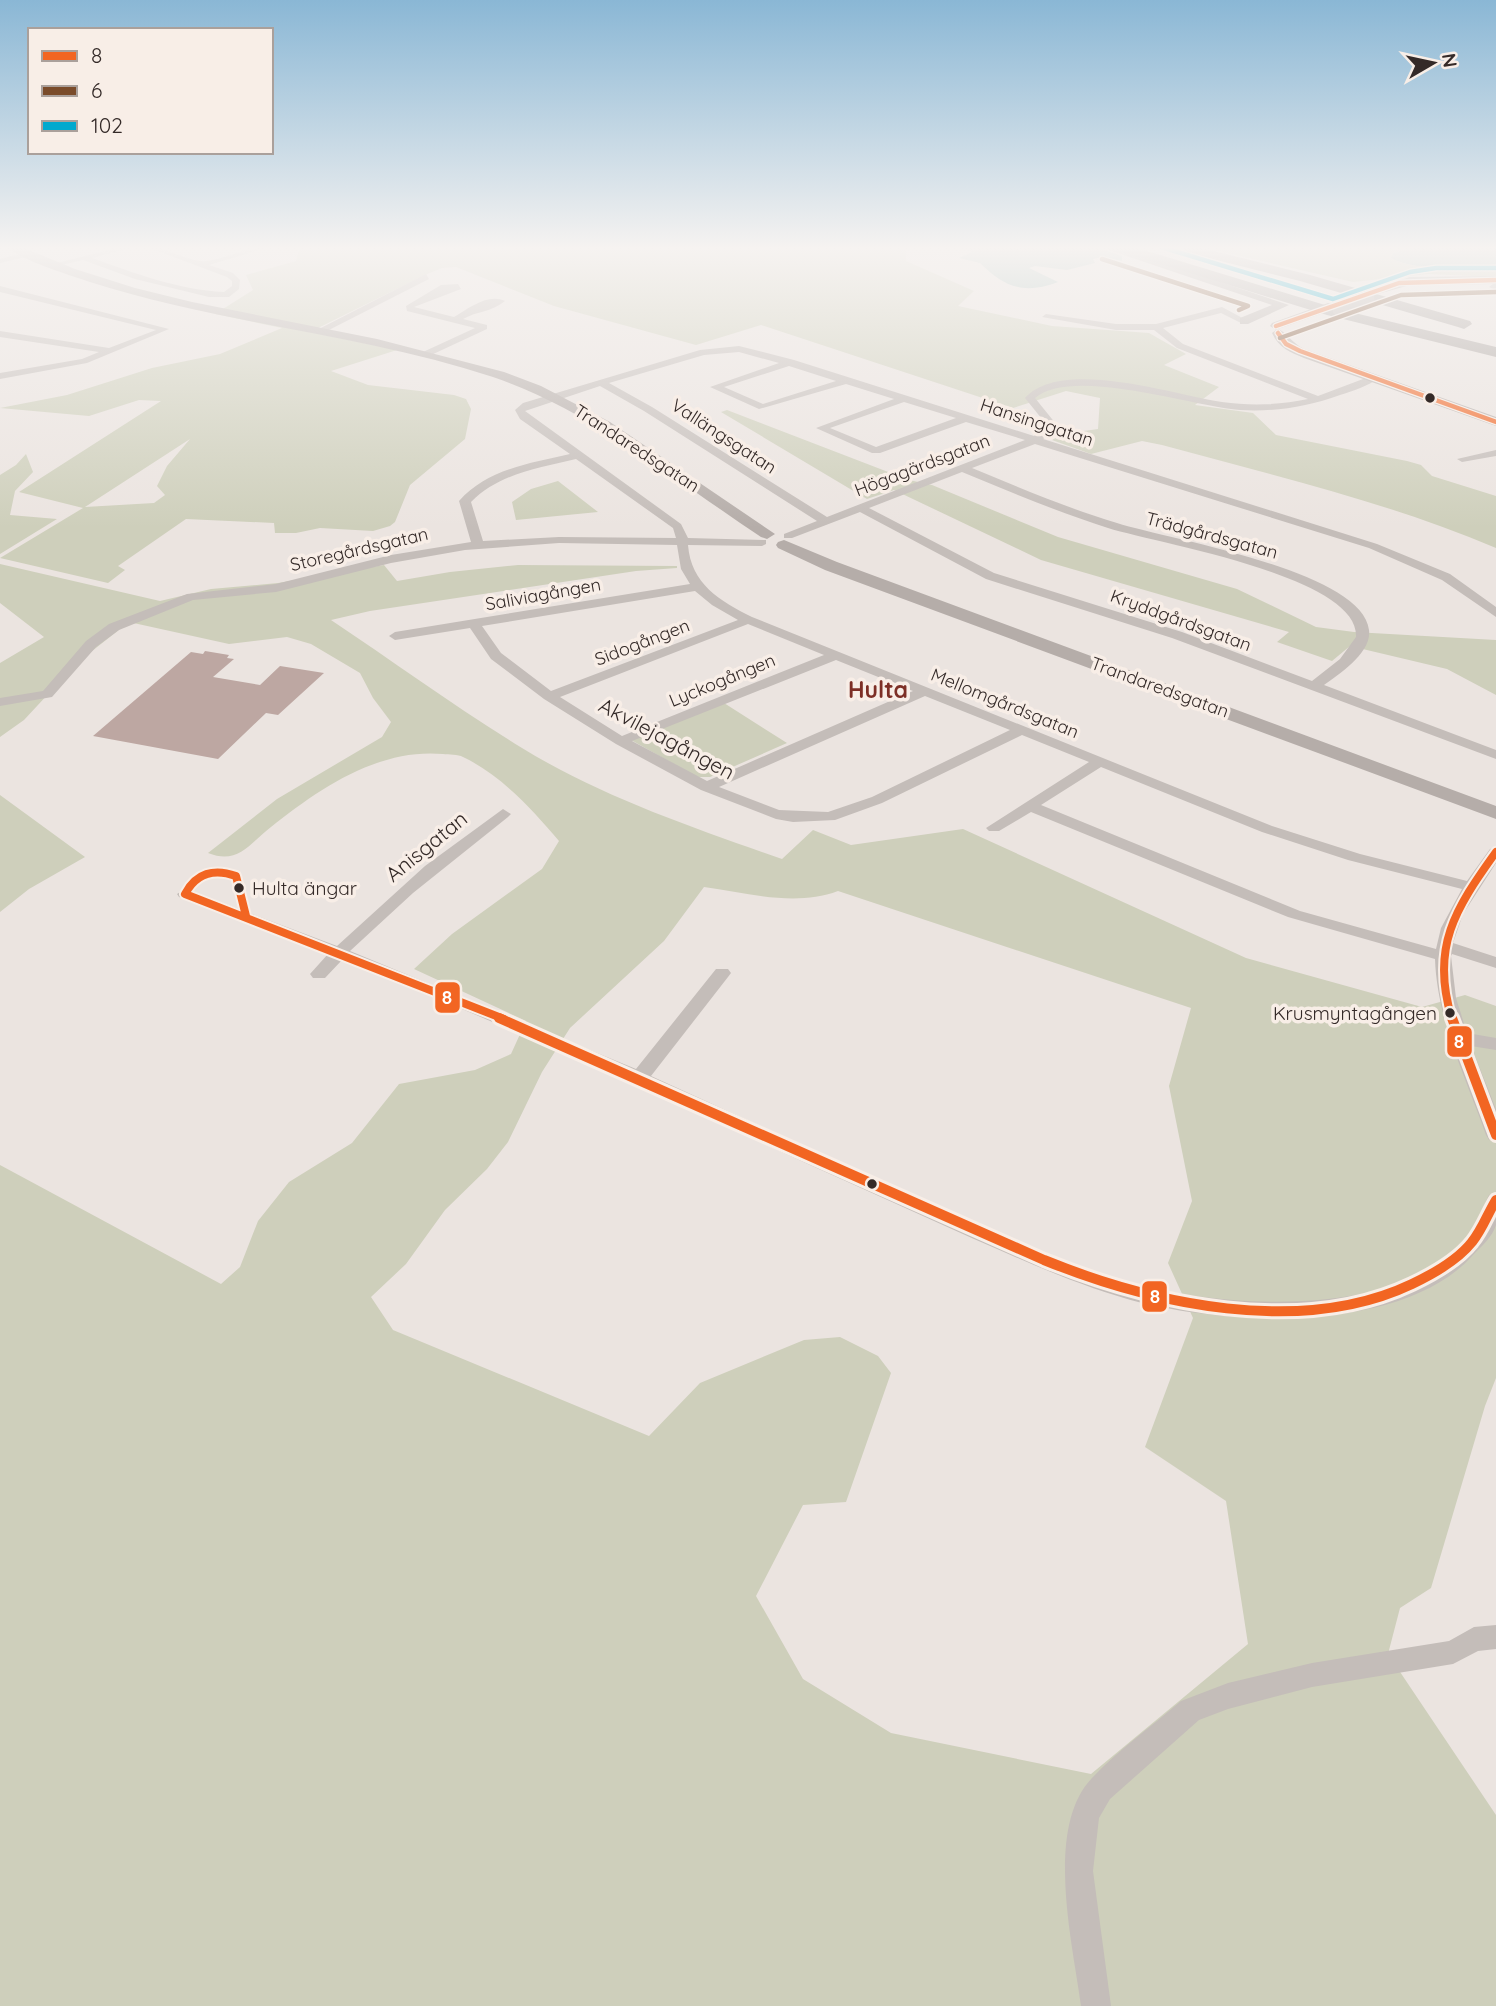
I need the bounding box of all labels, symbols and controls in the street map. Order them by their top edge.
legend [28,28,273,154]
north arrow [1398,28,1468,98]
text: 8 [91,42,102,68]
text: N [1437,52,1463,69]
text: 6 [91,77,102,103]
text: 102 [91,112,123,138]
unlabelled marker [1423,391,1437,405]
street label: Vallängsgatan [667,393,781,479]
street label: Hansinggatan [977,393,1097,451]
street label: Trandaredsgatan [570,399,704,497]
street label: Högagärdsgatan [851,429,993,501]
street label: Trädgårdsgatan [1143,506,1281,564]
street label: Storegårdsgatan [288,522,430,576]
street label: Saliviagången [483,572,603,616]
street label: Kryddgårdsgatan [1107,584,1255,656]
street label: Sidogången [591,613,693,671]
street label: Lyckogången [665,648,779,712]
street label: Trandaredsgatan [1088,651,1232,723]
street label: Mellomgårdsgatan [928,663,1082,743]
district label: Hulta [848,675,908,704]
street label: Akvilejagången [595,691,739,785]
street label: Anisgatan [380,805,472,887]
place label: Hulta ängar [252,876,358,900]
marker: Hulta ängar [232,881,246,895]
line badge: 8 [434,981,461,1014]
text: 8 [442,985,452,1009]
place label: Krusmyntagången [1273,1001,1437,1025]
marker: Krusmyntagången [1443,1006,1457,1020]
line badge: 8 [1446,1025,1473,1058]
text: 8 [1454,1029,1464,1053]
unlabelled marker [865,1177,879,1191]
line badge: 8 [1141,1280,1168,1313]
text: 8 [1150,1284,1160,1308]

